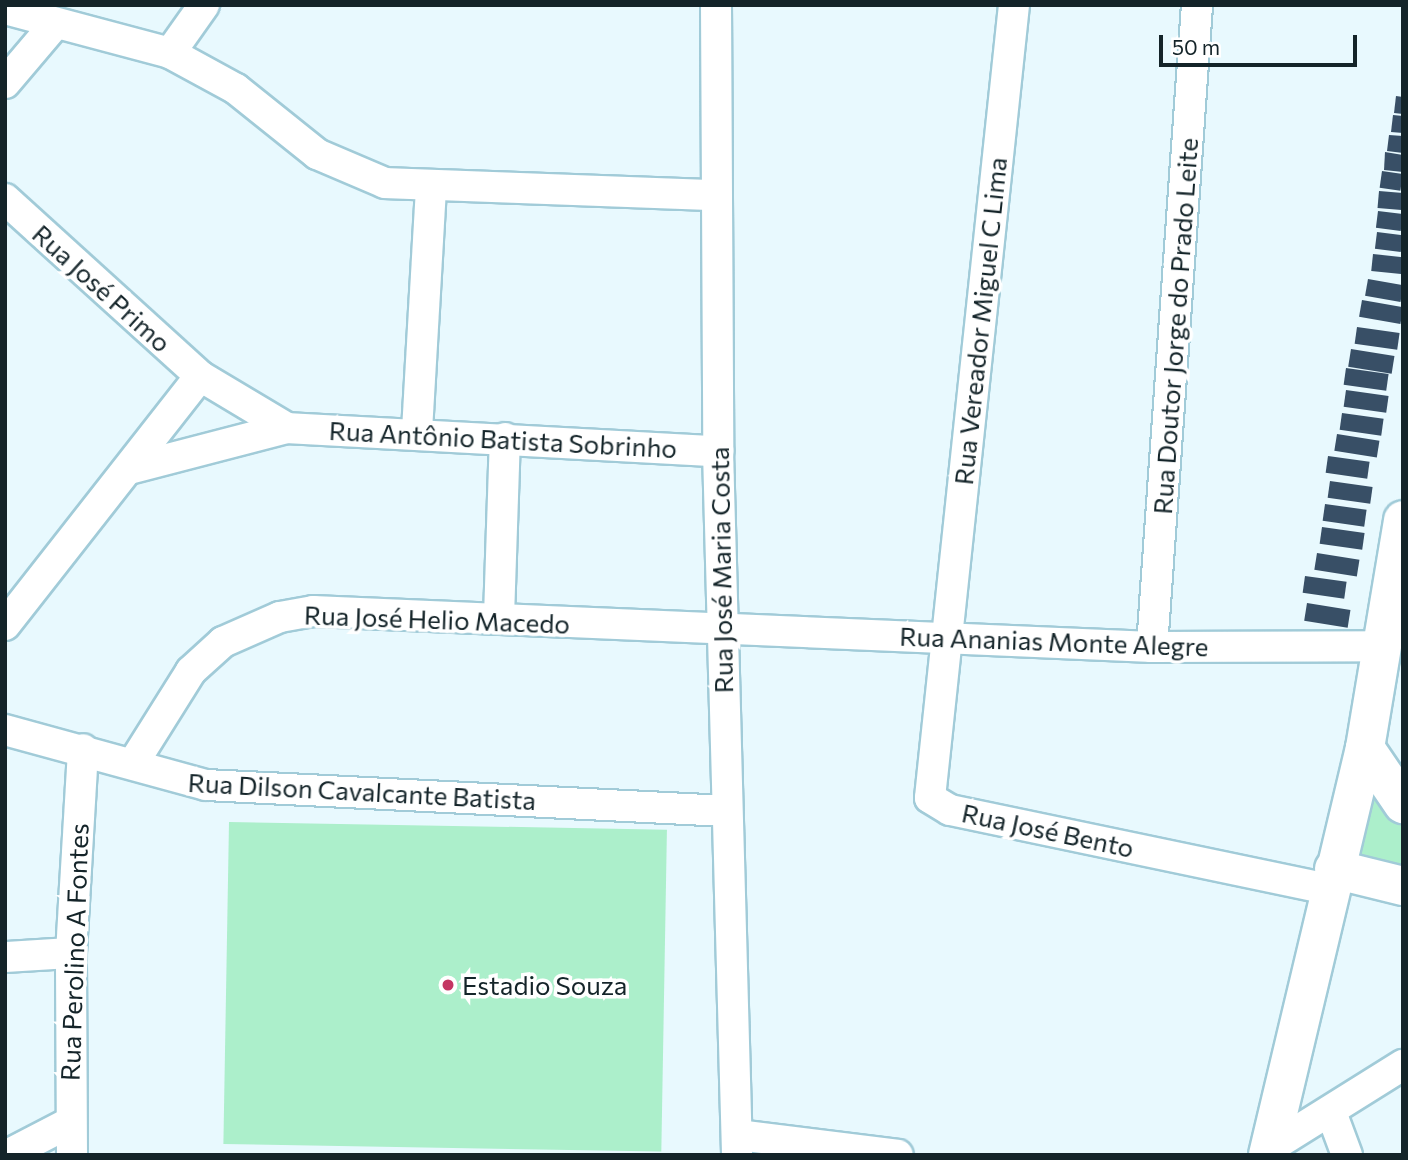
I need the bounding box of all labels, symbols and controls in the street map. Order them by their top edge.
scale bar [1163,21,1361,65]
text: 50 m [1172,34,1220,59]
street label: Rua Doutor Jorge do Prado Leite [1146,137,1204,515]
street label: Rua Vereador Miguel C Lima [947,156,1013,486]
street label: Rua José Primo [26,218,178,358]
street label: Rua Antônio Batista Sobrinho [328,414,678,464]
street label: Rua José Maria Costa [703,446,739,694]
street label: Rua José Helio Macedo [303,599,571,639]
street label: Rua Ananias Monte Alegre [899,620,1209,662]
street label: Rua Dilson Cavalcante Batista [187,766,537,816]
street label: Rua José Bento [959,797,1137,863]
street label: Rua Perolino A Fontes [54,823,94,1081]
place label: Estadio Souza [462,969,627,1001]
marker: Estadio Souza [440,977,456,993]

